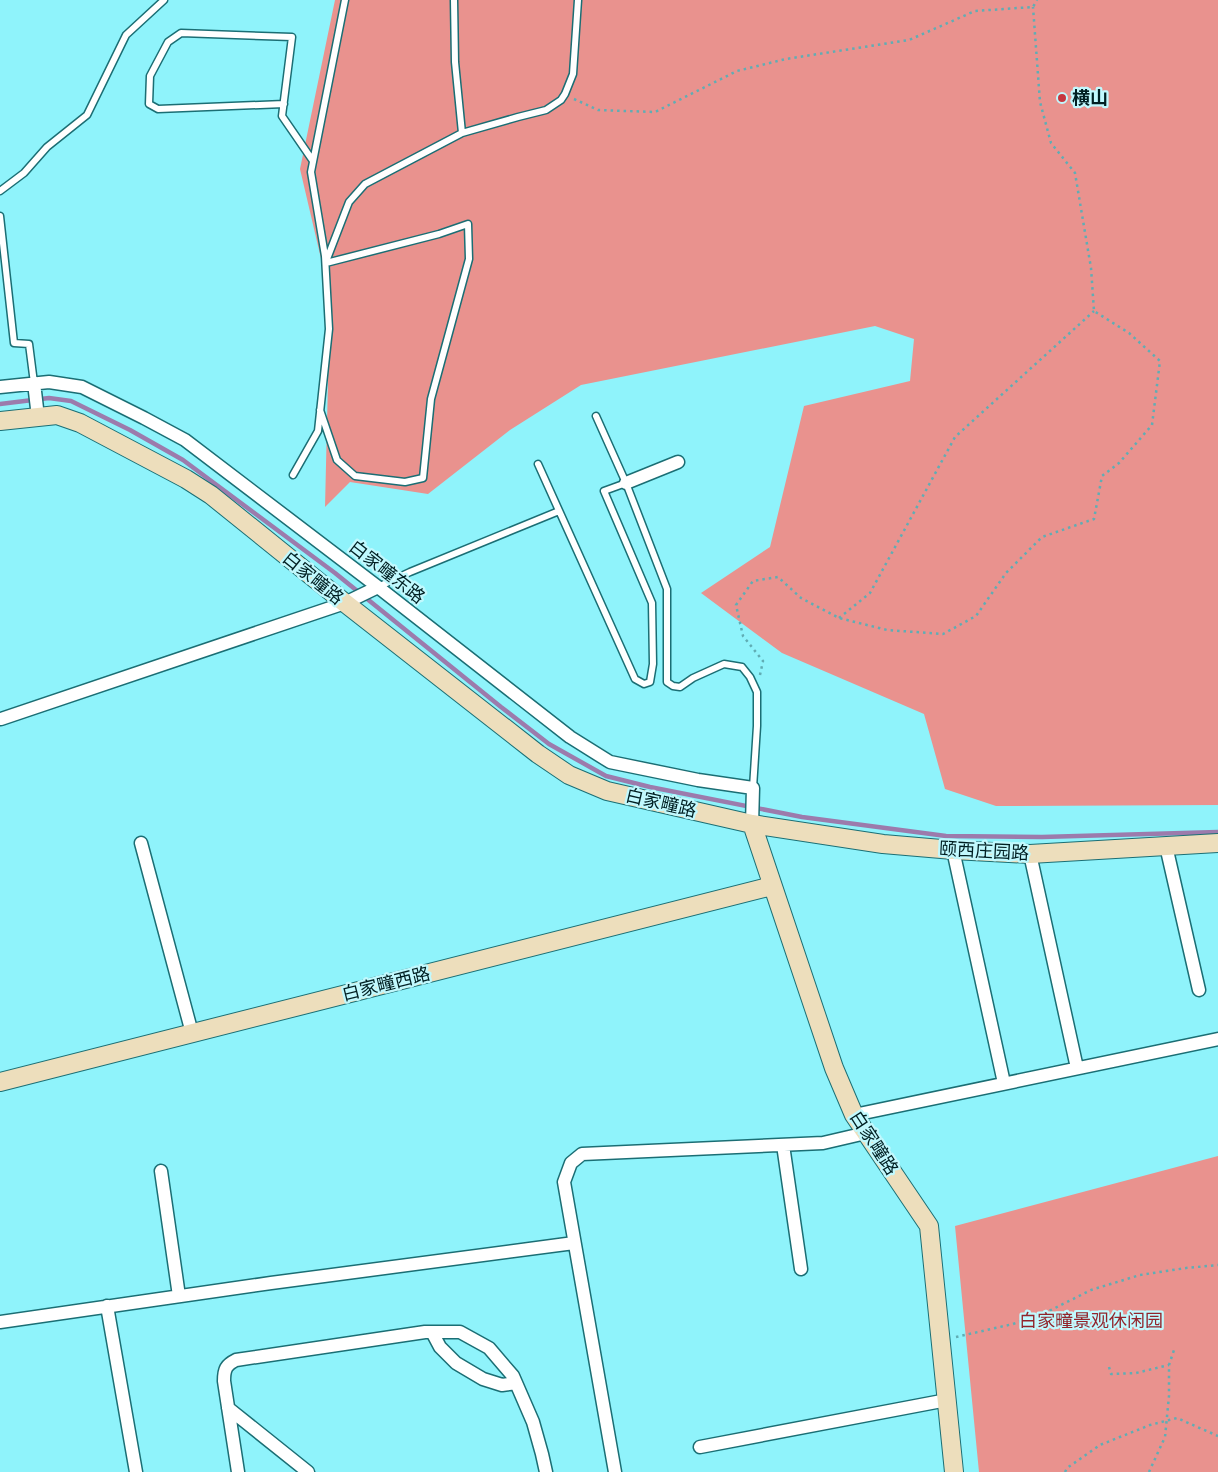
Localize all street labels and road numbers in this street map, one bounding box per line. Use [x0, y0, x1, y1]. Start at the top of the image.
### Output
street label: 白家疃东路 [345, 536, 429, 608]
street label: 白家疃路 [279, 548, 347, 608]
street label: 白家疃路 [624, 785, 698, 821]
street label: 颐西庄园路 [939, 839, 1029, 863]
street label: 白家疃西路 [340, 963, 432, 1005]
street label: 白家疃路 [846, 1107, 902, 1179]

